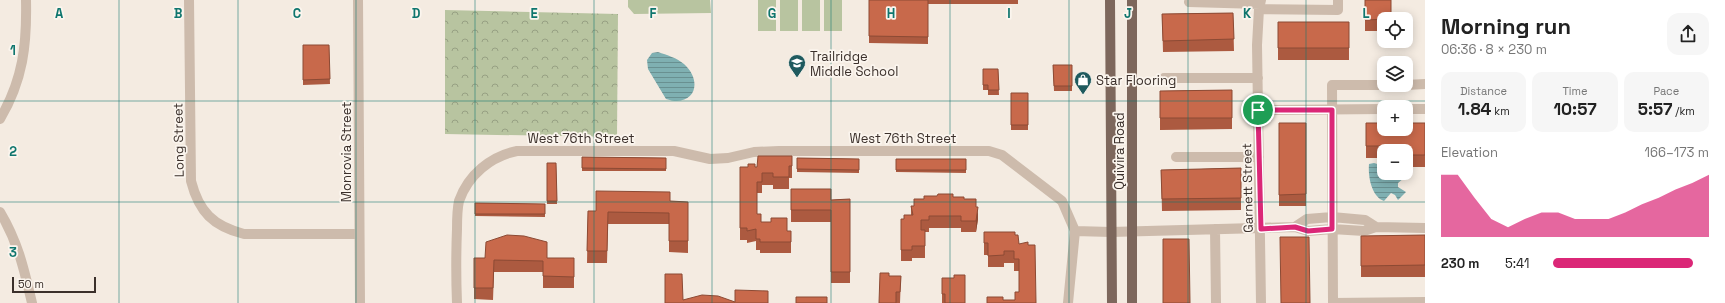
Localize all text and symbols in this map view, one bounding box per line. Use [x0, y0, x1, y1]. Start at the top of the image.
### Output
text: A [55, 5, 64, 22]
text: B [174, 5, 183, 22]
text: C [293, 5, 301, 22]
text: D [412, 5, 421, 22]
text: E [530, 5, 538, 22]
text: F [650, 5, 657, 22]
text: G [768, 5, 776, 22]
text: H [887, 5, 895, 22]
text: I [1007, 5, 1011, 22]
text: J [1124, 5, 1132, 22]
text: K [1243, 5, 1252, 22]
text: L [1362, 5, 1370, 22]
map controls [1377, 12, 1413, 180]
button: locate [1377, 12, 1413, 48]
text: Morning run [1441, 12, 1571, 40]
button: share [1667, 13, 1709, 55]
text: 06:36 · 8 × 230 m [1441, 41, 1547, 58]
text: 1 [10, 42, 16, 59]
place label: Trailridge Middle School [810, 48, 898, 80]
school or university icon: Trailridge Middle School [787, 53, 807, 78]
button: layers [1377, 56, 1413, 92]
shop icon: Star Flooring [1073, 70, 1093, 95]
place label: Star Flooring [1096, 72, 1176, 89]
text: Distance [1460, 84, 1507, 98]
text: Time [1562, 84, 1588, 98]
text: Pace [1653, 84, 1679, 98]
pin [1241, 93, 1275, 127]
text: 1.84 [1458, 98, 1491, 120]
text: 10:57 [1553, 98, 1597, 120]
text: 5:57 [1638, 98, 1673, 120]
icon: arrive [1247, 99, 1269, 121]
button: + [1377, 100, 1413, 136]
street label: Monrovia Street [338, 102, 355, 202]
street label: Long Street [169, 103, 188, 177]
text: km [1491, 104, 1510, 118]
text: /km [1673, 104, 1695, 118]
street label: Quivira Road [1111, 112, 1128, 190]
street label: West 76th Street [527, 130, 635, 147]
street label: West 76th Street [849, 130, 957, 147]
text: 2 [9, 143, 17, 160]
street label: Garnett Street [1238, 143, 1257, 233]
button: − [1377, 144, 1413, 180]
text: Elevation [1441, 144, 1498, 161]
text: 166–173 m [1645, 144, 1709, 161]
text: 3 [9, 244, 17, 261]
text: 230 m [1441, 255, 1479, 272]
text: 5:41 [1505, 255, 1529, 272]
scale bar [12, 275, 96, 294]
text: 50 m [18, 277, 44, 291]

